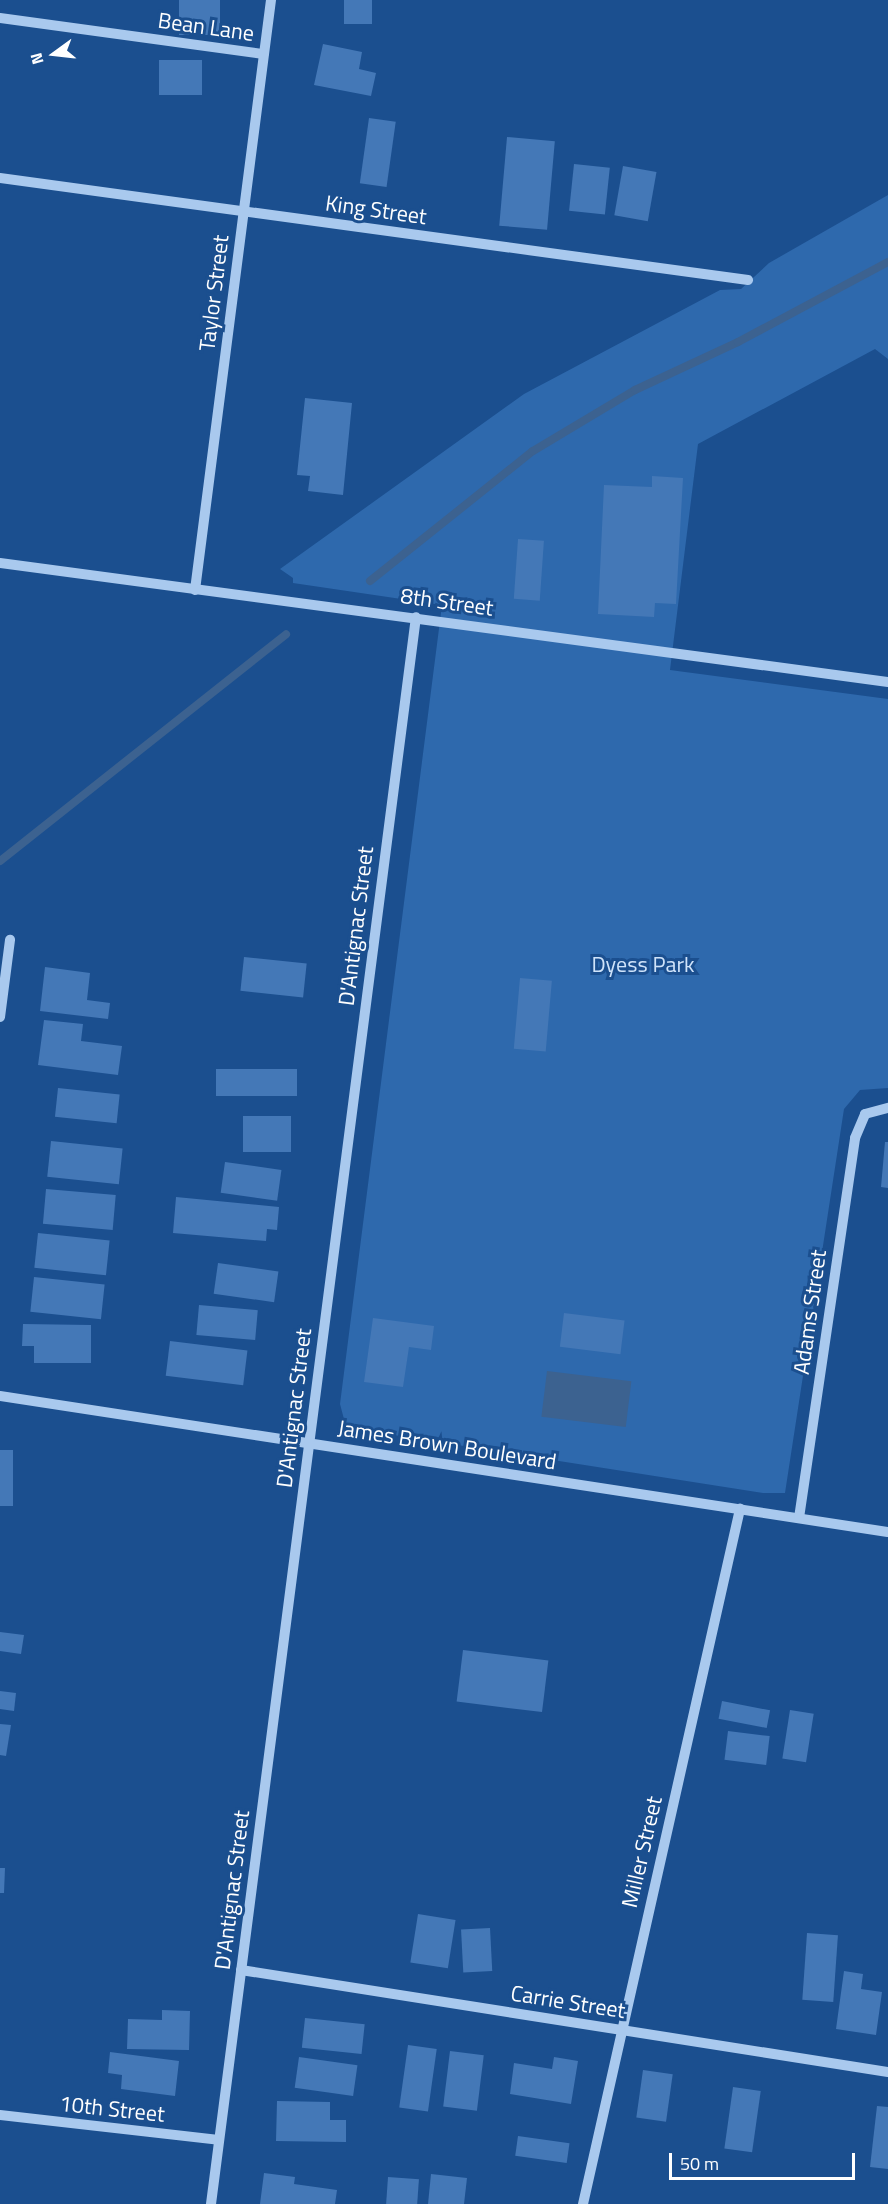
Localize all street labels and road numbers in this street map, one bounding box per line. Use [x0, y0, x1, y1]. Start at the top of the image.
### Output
street label: Bean Lane [156, 7, 256, 47]
street label: King Street [324, 190, 428, 230]
street label: Taylor Street [194, 233, 234, 353]
street label: 8th Street [399, 582, 495, 622]
street label: D'Antignac Street [333, 845, 379, 1007]
street label: Adams Street [788, 1248, 832, 1376]
street label: D'Antignac Street [271, 1327, 317, 1489]
street label: James Brown Boulevard [336, 1415, 558, 1475]
street label: Miller Street [616, 1794, 668, 1910]
street label: D'Antignac Street [209, 1809, 255, 1971]
street label: Carrie Street [509, 1980, 627, 2024]
street label: 10th Street [58, 2090, 166, 2128]

